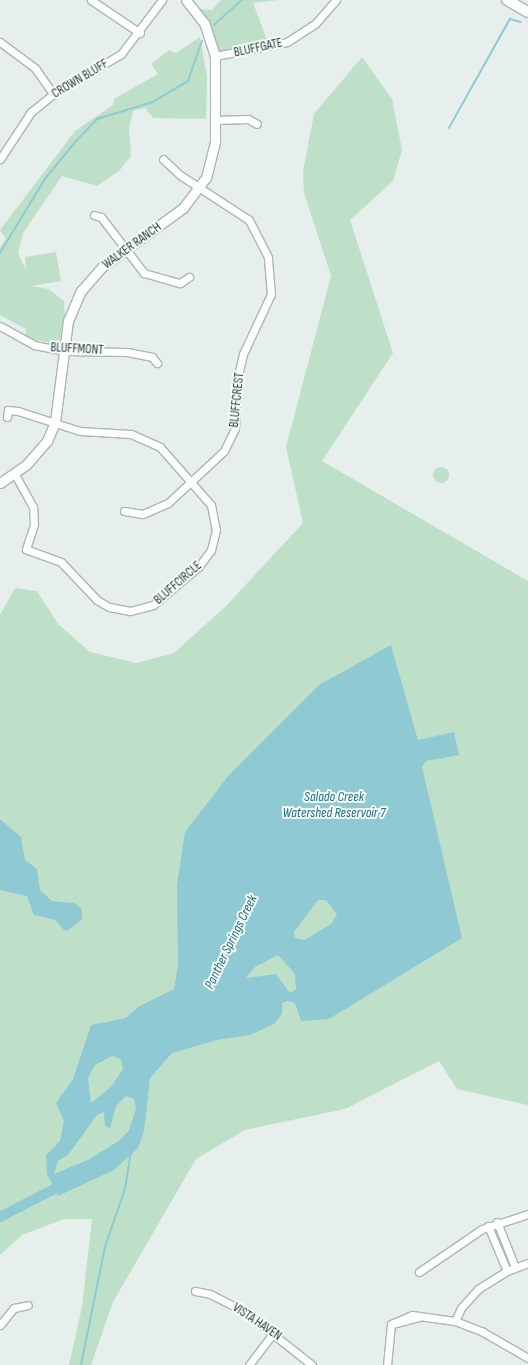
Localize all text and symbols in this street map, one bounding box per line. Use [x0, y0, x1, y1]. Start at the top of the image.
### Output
street label: BLUFFGATE [232, 35, 284, 61]
street label: CROWN BLUFF [49, 56, 111, 102]
street label: WALKER RANCH [100, 219, 164, 273]
street label: BLUFFMONT [50, 340, 104, 358]
street label: BLUFFCREST [226, 372, 248, 428]
street label: BLUFFCIRCLE [151, 558, 205, 608]
water label: Salado Creek Watershed Reservoir 7 [283, 789, 385, 822]
water label: Panther Springs Creek [201, 892, 261, 992]
street label: VISTA HAVEN [229, 1300, 285, 1344]

